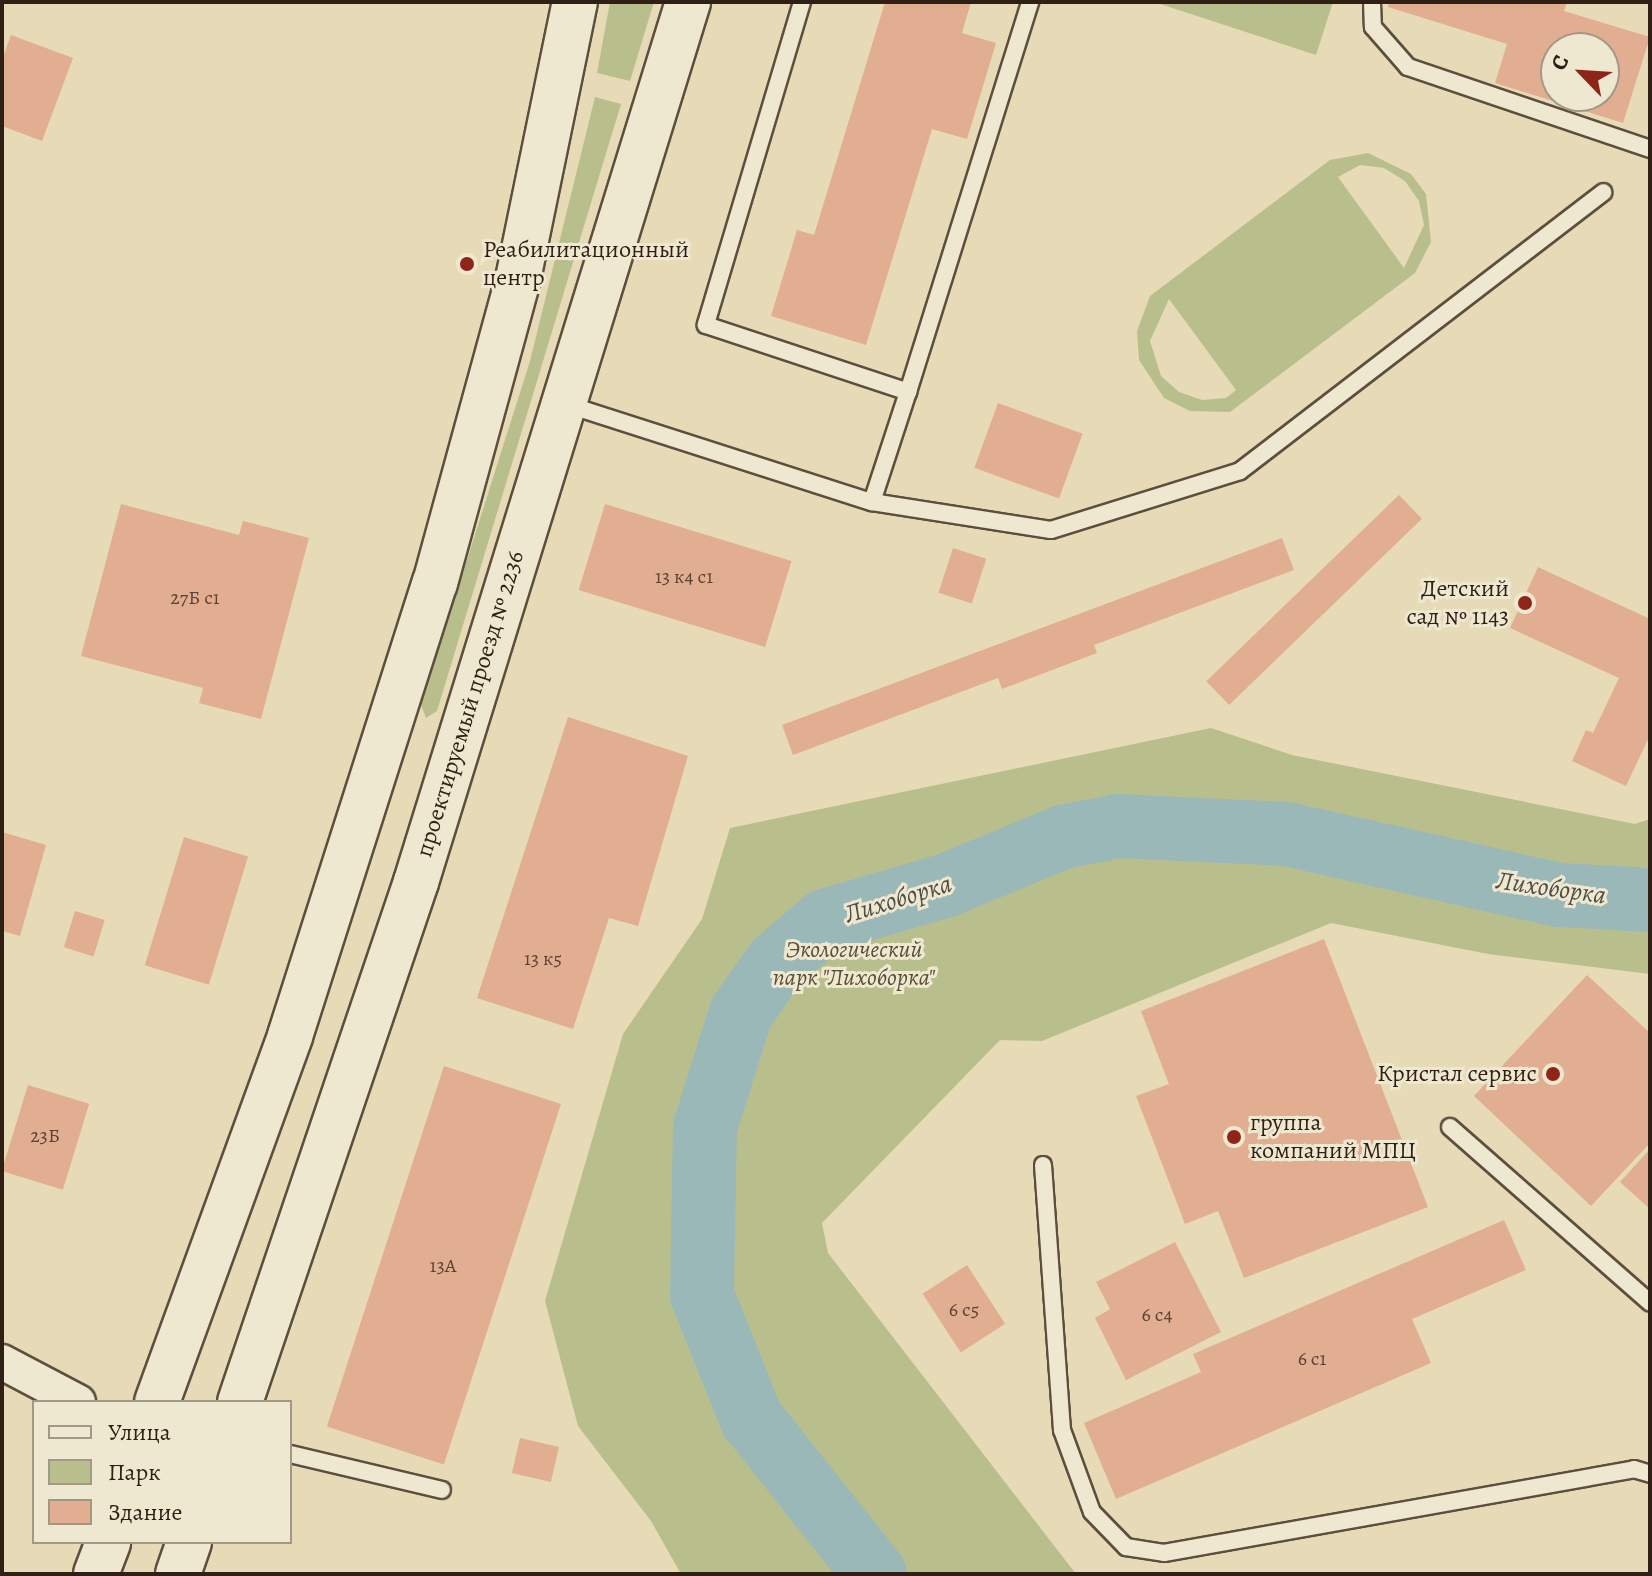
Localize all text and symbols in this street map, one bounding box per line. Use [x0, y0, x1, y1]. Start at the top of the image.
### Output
north arrow [1540, 32, 1620, 112]
text: С [1544, 50, 1577, 75]
place label: Реабилитационный центр [483, 236, 689, 292]
marker: Реабилитационный центр [458, 255, 476, 273]
street label: проектируемый проезд № 2236 [410, 547, 530, 861]
house number: 13 к4 с1 [655, 564, 713, 588]
place label: Детский сад № 1143 [1406, 575, 1509, 631]
house number: 27Б с1 [170, 585, 220, 609]
marker: Детский сад № 1143 [1516, 594, 1534, 612]
water label: Лихоборка [1494, 865, 1608, 911]
water label: Лихоборка [841, 868, 955, 930]
park label: Экологический парк "Лихоборка" [773, 936, 935, 992]
house number: 13 к5 [524, 946, 562, 970]
place label: Кристал сервис [1377, 1060, 1537, 1088]
marker: Кристал сервис [1544, 1065, 1562, 1083]
place label: группа компаний МПЦ [1250, 1109, 1416, 1165]
house number: 23Б [30, 1123, 60, 1147]
marker: группа компаний МПЦ [1225, 1128, 1243, 1146]
house number: 13А [430, 1253, 456, 1277]
house number: 6 с5 [949, 1297, 979, 1321]
house number: 6 с4 [1142, 1302, 1172, 1326]
house number: 6 с1 [1298, 1346, 1326, 1370]
legend [32, 1400, 292, 1544]
text: Улица [108, 1416, 171, 1448]
text: Парк [108, 1456, 161, 1488]
text: Здание [108, 1496, 183, 1528]

